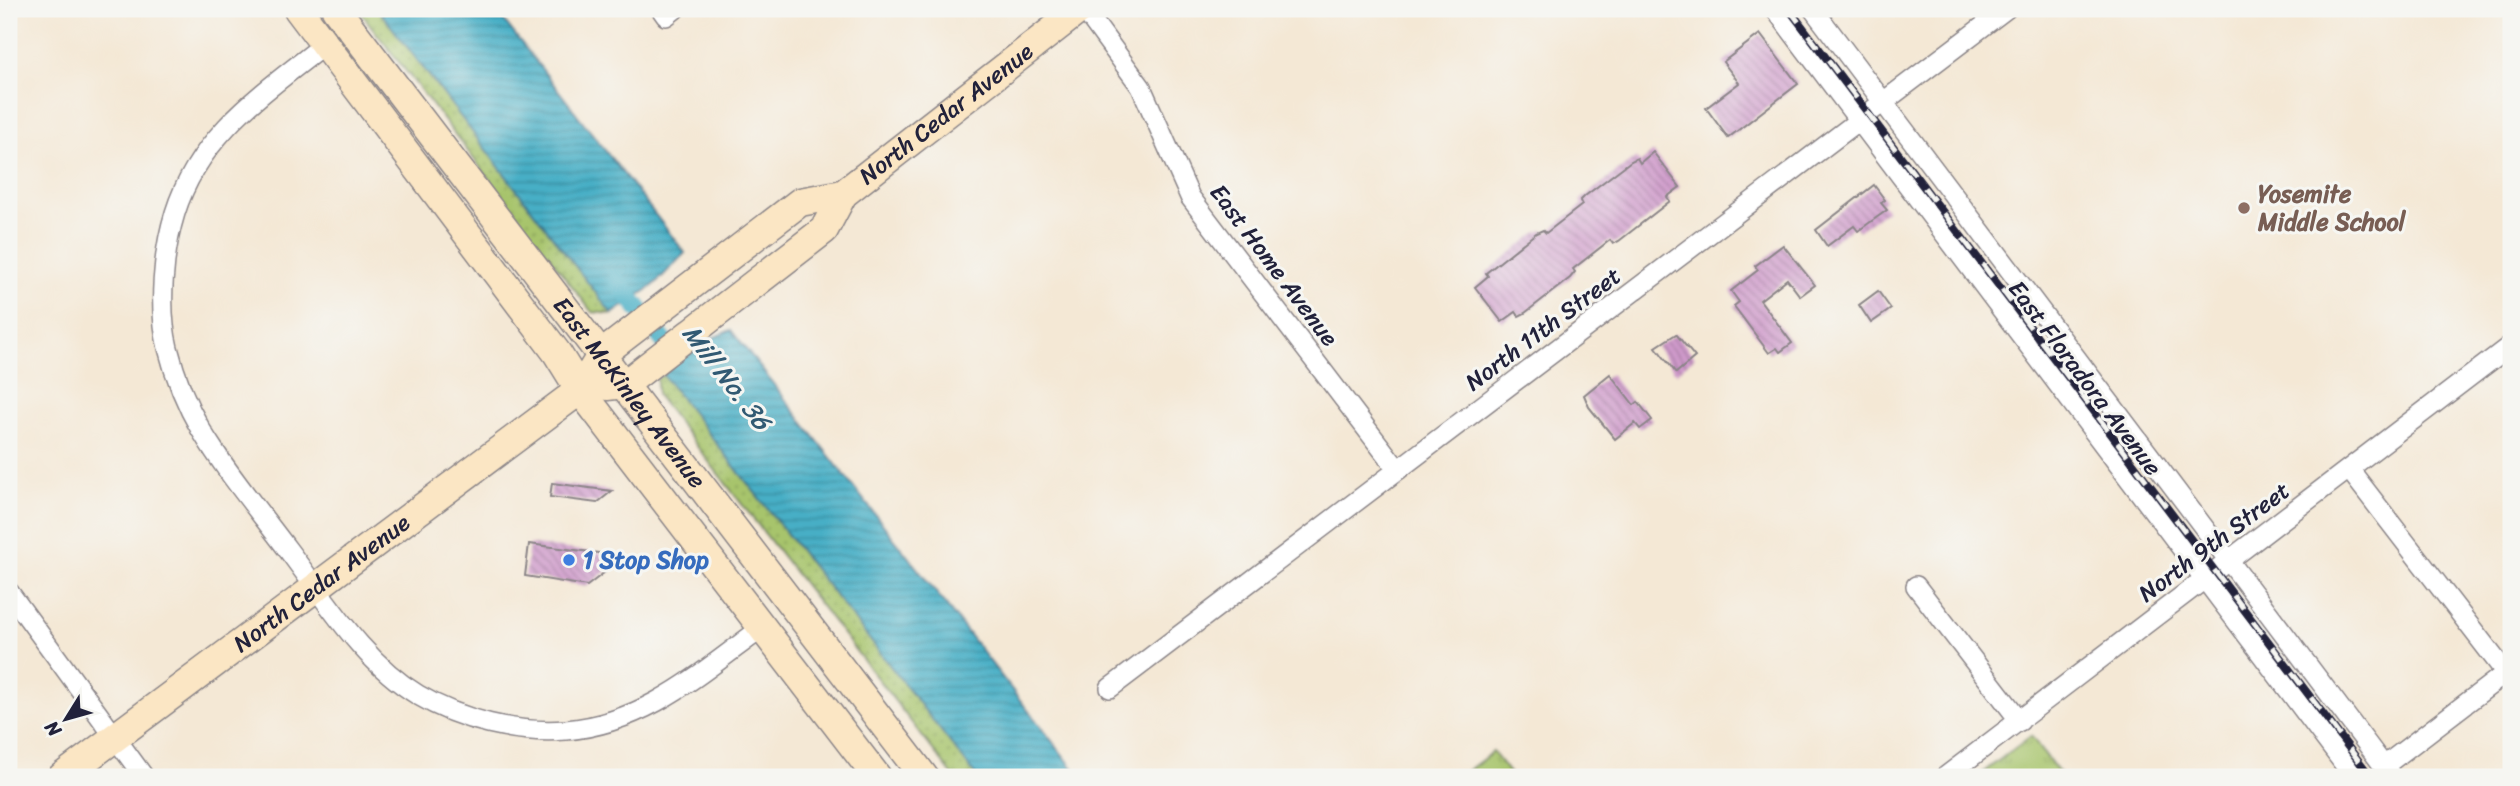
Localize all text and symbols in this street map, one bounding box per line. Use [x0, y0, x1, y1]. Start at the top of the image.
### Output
street label: North Cedar Avenue [849, 31, 1043, 196]
place label: Yosemite Middle School [2257, 173, 2407, 243]
street label: East Home Avenue [1198, 174, 1350, 356]
marker: Yosemite Middle School [2236, 200, 2252, 216]
street label: North 11th Street [1455, 256, 1631, 402]
street label: East Floradora Avenue [1997, 271, 2173, 485]
street label: East McKinley Avenue [542, 287, 717, 498]
water label: Mill No. 36 [670, 314, 785, 442]
street label: North 9th Street [2129, 471, 2299, 613]
street label: North Cedar Avenue [224, 502, 420, 664]
place label: 1 Stop Shop [583, 539, 709, 581]
marker: 1 Stop Shop [561, 552, 577, 568]
north arrow [32, 684, 102, 754]
text: N [35, 713, 71, 745]

